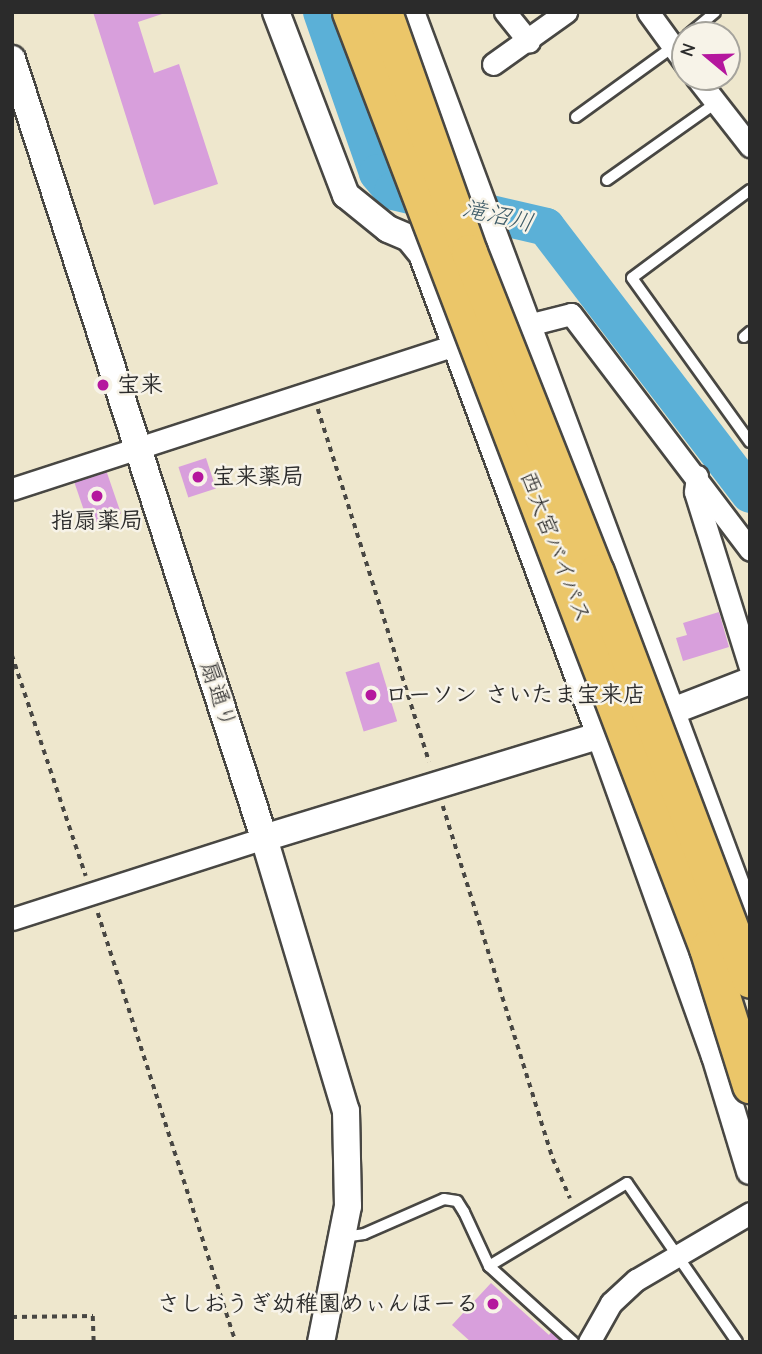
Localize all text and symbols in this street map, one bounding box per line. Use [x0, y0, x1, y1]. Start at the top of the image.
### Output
north arrow [671, 21, 741, 91]
text: N [676, 40, 700, 59]
water label: 滝沼川 [460, 194, 536, 238]
place label: 宝来 [117, 371, 163, 399]
marker: 宝来 [95, 377, 111, 393]
place label: 宝来薬局 [212, 463, 304, 491]
street label: 西大宮バイパス [513, 467, 597, 627]
marker: 宝来薬局 [190, 469, 206, 485]
marker: 指扇薬局 [89, 488, 105, 504]
place label: 指扇薬局 [51, 507, 143, 535]
street label: 扇通り [194, 658, 242, 732]
place label: ローソン さいたま宝来店 [385, 681, 646, 709]
marker: ローソン さいたま宝来店 [363, 687, 379, 703]
place label: さしおうぎ幼稚園めぃんほーる [157, 1290, 479, 1318]
marker: さしおうぎ幼稚園めぃんほーる [485, 1296, 501, 1312]

